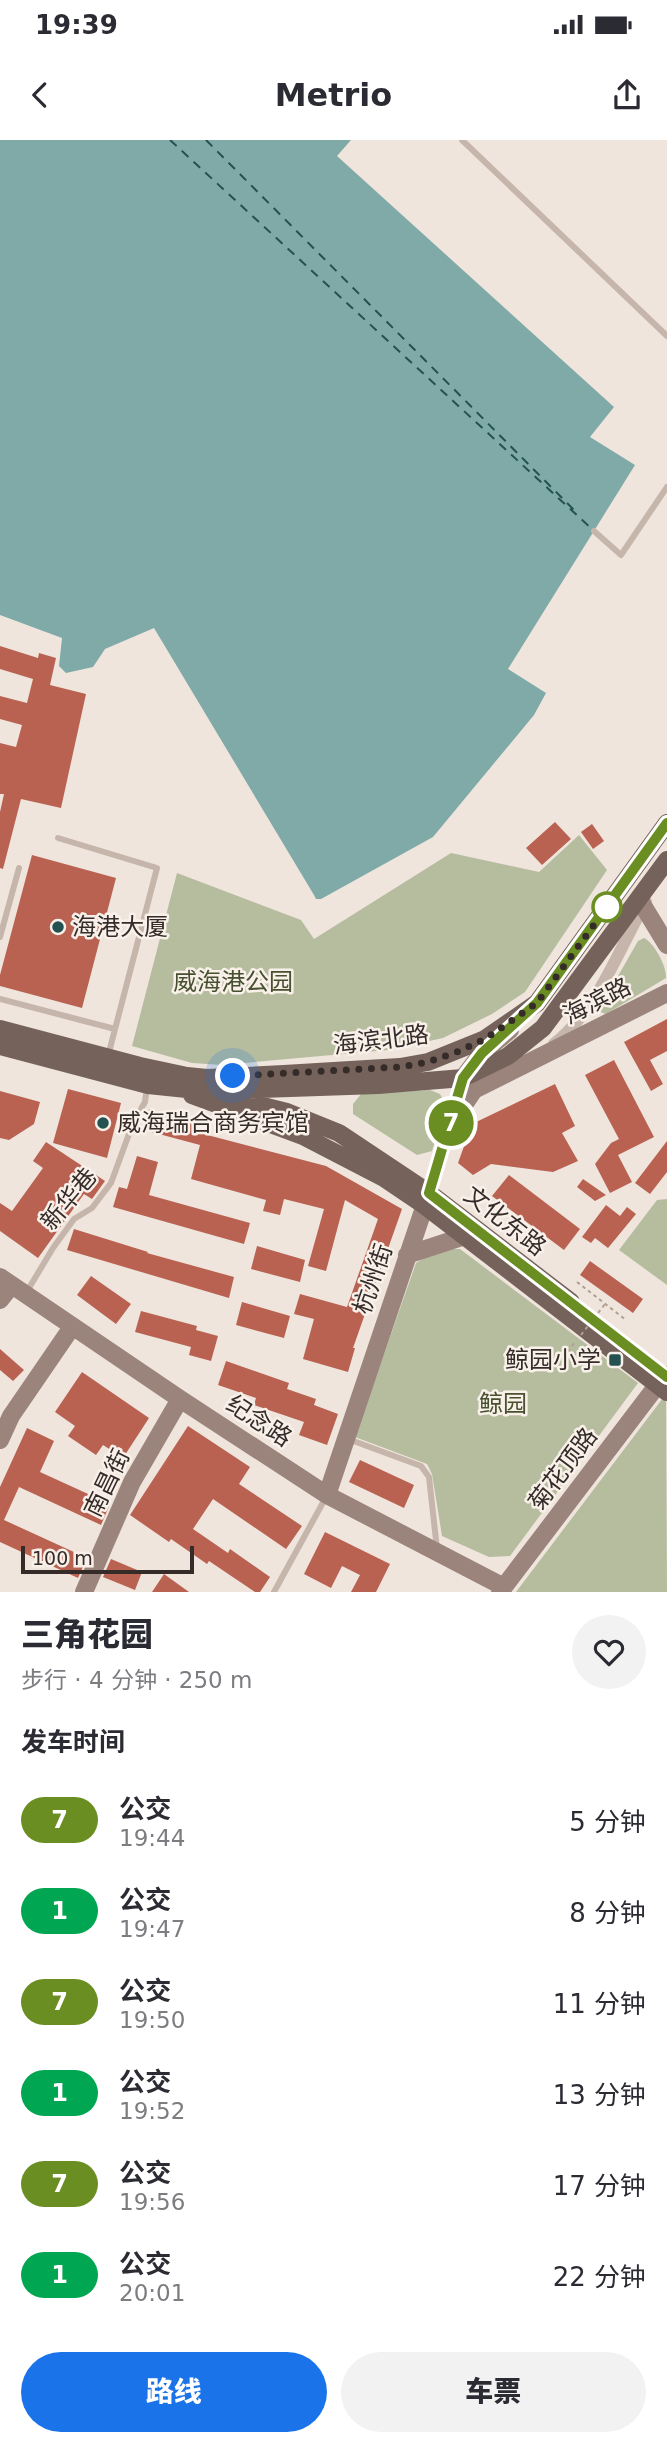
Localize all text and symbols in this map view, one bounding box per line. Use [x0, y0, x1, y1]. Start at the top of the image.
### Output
text: 19:39 [35, 10, 118, 40]
icon: back [21, 76, 59, 114]
text: Metrio [275, 76, 392, 114]
icon: share [608, 76, 646, 114]
unlabelled marker [592, 892, 622, 922]
place label: 海港大厦 [72, 913, 168, 941]
marker: 海港大厦 [50, 919, 66, 935]
park label: 威海港公园 [173, 968, 293, 996]
street label: 海滨路 [559, 972, 635, 1030]
street label: 海滨北路 [332, 1020, 430, 1060]
your location [215, 1058, 250, 1093]
line badge: 7 [428, 1100, 474, 1146]
place label: 威海瑞合商务宾馆 [117, 1109, 309, 1137]
text: 7 [443, 1109, 459, 1137]
marker: 威海瑞合商务宾馆 [95, 1115, 111, 1131]
street label: 新华巷 [35, 1162, 103, 1236]
street label: 文化东路 [459, 1180, 551, 1262]
street label: 杭州街 [348, 1240, 398, 1318]
place label: 鲸园小学 [505, 1346, 601, 1374]
marker: 鲸园小学 [607, 1352, 623, 1368]
street label: 纪念路 [221, 1390, 297, 1452]
park label: 鲸园 [479, 1390, 527, 1418]
street label: 菊花顶路 [523, 1422, 603, 1516]
street label: 南昌街 [79, 1445, 135, 1521]
scale bar [21, 1543, 194, 1575]
text: 100 m [32, 1547, 93, 1569]
text: 三角花园 [21, 1615, 153, 1654]
button: heart [572, 1615, 646, 1689]
text: 步行 · 4 分钟 · 250 m [21, 1667, 252, 1693]
text: 发车时间 [21, 1727, 125, 1757]
text: 公交 [119, 1794, 171, 1824]
text: 7 [51, 1806, 68, 1834]
text: 5 分钟 [569, 1807, 646, 1837]
text: 19:44 [119, 1825, 185, 1851]
text: 公交 [119, 1885, 171, 1915]
text: 1 [51, 1897, 68, 1925]
text: 8 分钟 [569, 1898, 646, 1928]
text: 19:47 [119, 1916, 185, 1942]
text: 公交 [119, 1976, 171, 2006]
text: 7 [51, 1988, 68, 2016]
text: 11 分钟 [553, 1989, 646, 2019]
text: 19:50 [119, 2007, 185, 2033]
text: 公交 [119, 2067, 171, 2097]
text: 1 [51, 2079, 68, 2107]
text: 13 分钟 [553, 2080, 646, 2110]
text: 19:52 [119, 2098, 185, 2124]
text: 公交 [119, 2158, 171, 2188]
text: 7 [51, 2170, 68, 2198]
text: 17 分钟 [553, 2171, 646, 2201]
text: 19:56 [119, 2189, 185, 2215]
text: 公交 [119, 2249, 171, 2279]
text: 1 [51, 2261, 68, 2289]
text: 22 分钟 [553, 2262, 646, 2292]
text: 20:01 [119, 2280, 185, 2306]
button: 路线 [21, 2352, 327, 2432]
button: 车票 [341, 2352, 646, 2432]

